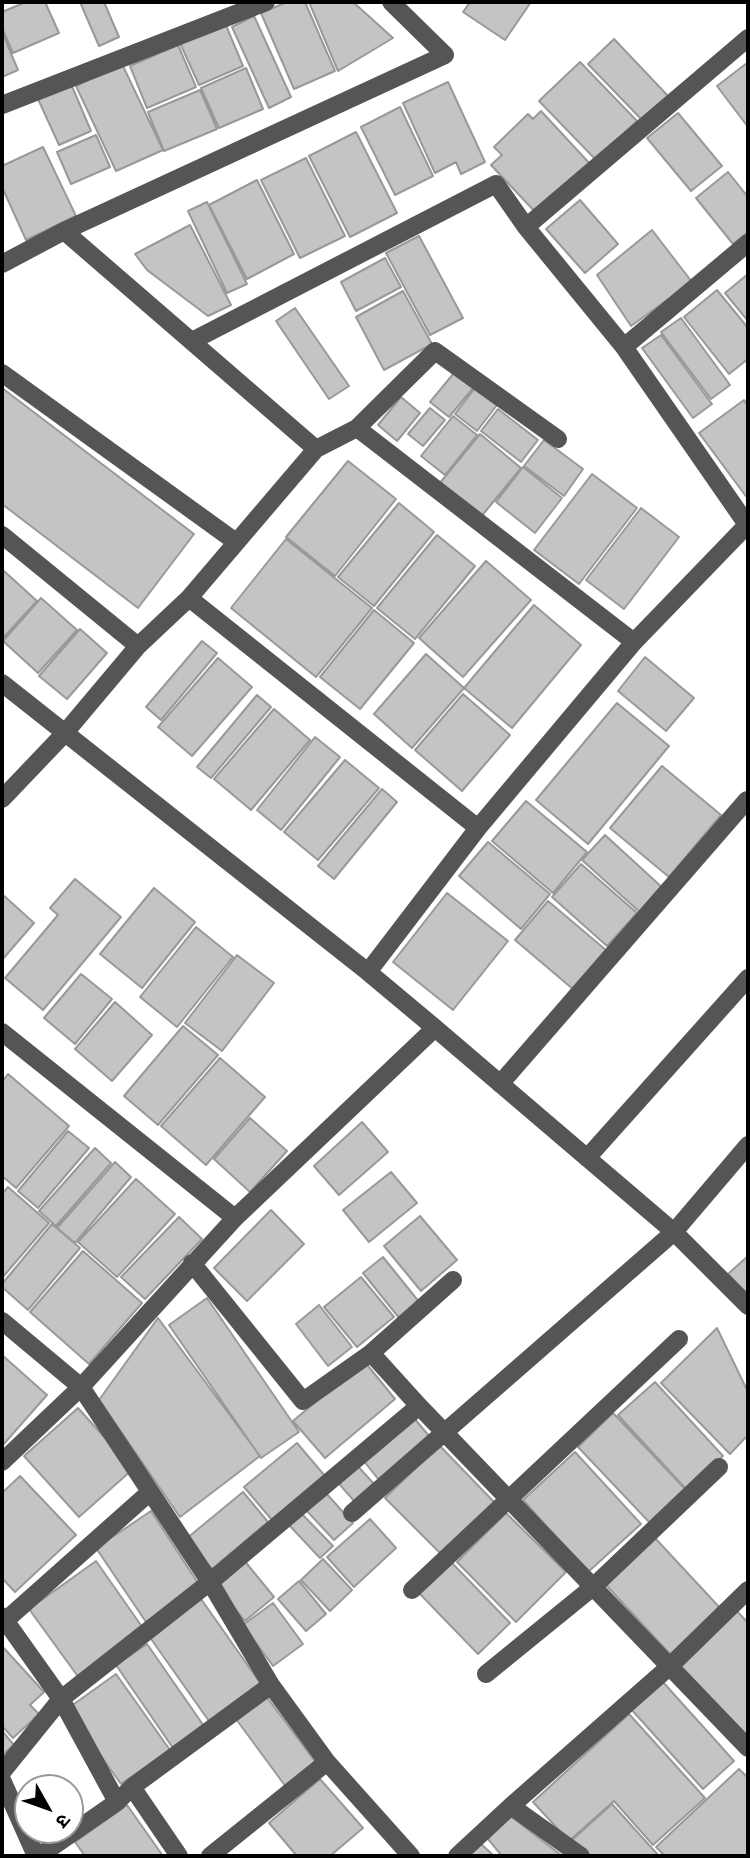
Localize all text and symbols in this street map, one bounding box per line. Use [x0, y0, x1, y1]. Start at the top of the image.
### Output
north arrow [14, 1774, 84, 1844]
text: उ [52, 1810, 76, 1833]

